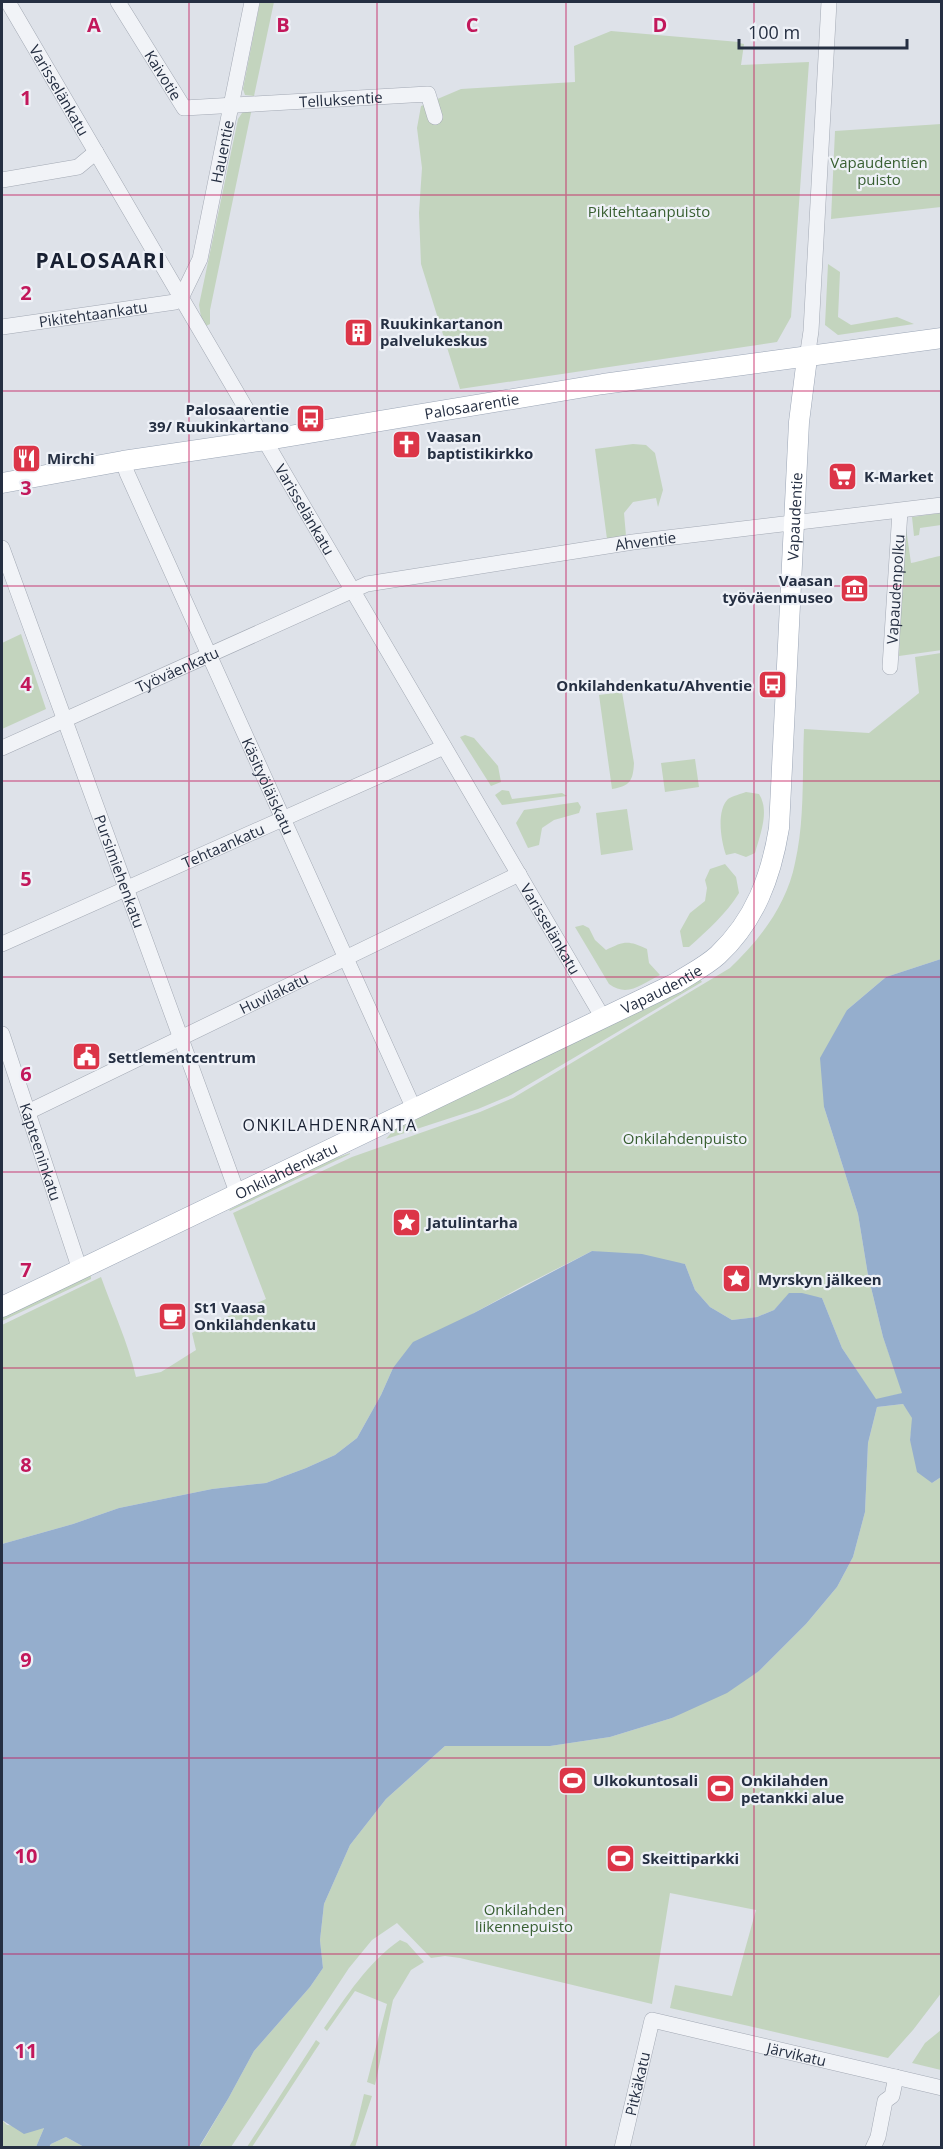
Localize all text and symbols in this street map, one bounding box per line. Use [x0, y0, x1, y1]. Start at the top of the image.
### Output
text: A [87, 11, 101, 38]
text: B [276, 11, 290, 38]
text: C [466, 11, 479, 38]
text: D [653, 11, 667, 38]
scale bar [739, 12, 907, 50]
text: 100 m [748, 20, 800, 44]
street label: Varisselänkatu [25, 41, 94, 139]
street label: Kaivotie [140, 46, 187, 104]
text: 1 [20, 84, 32, 111]
street label: Telluksentie [298, 87, 383, 111]
street label: Hauentie [206, 118, 238, 185]
park label: Vapaudentien puisto [830, 152, 928, 189]
park label: Pikitehtaanpuisto [588, 201, 710, 221]
district label: PALOSAARI [35, 246, 167, 274]
text: 2 [20, 279, 32, 306]
street label: Pikitehtaankatu [37, 296, 149, 332]
place label: Ruukinkartanon palvelukeskus [380, 313, 503, 350]
building icon: Ruukinkartanon palvelukeskus [343, 316, 375, 348]
street label: Palosaarentie [423, 388, 520, 424]
place label: Palosaarentie 39/ Ruukinkartano [149, 399, 289, 436]
bus stop icon: Palosaarentie 39/ Ruukinkartano [294, 402, 326, 434]
place label: Vaasan baptistikirkko [427, 426, 533, 463]
church icon: Vaasan baptistikirkko [390, 429, 422, 461]
restaurant icon: Mirchi [10, 442, 42, 474]
place label: Mirchi [47, 448, 95, 468]
street label: Varisselänkatu [271, 460, 340, 559]
supermarket icon: K-Market [827, 460, 859, 492]
place label: K-Market [864, 466, 934, 486]
street label: Vapaudentie [782, 472, 807, 561]
text: 3 [20, 474, 32, 501]
street label: Ahventie [613, 527, 677, 555]
street label: Vapaudenpolku [881, 534, 908, 645]
place label: Vaasan työväenmuseo [722, 570, 833, 607]
museum icon: Vaasan työväenmuseo [838, 573, 870, 605]
street label: Työväenkatu [132, 642, 222, 697]
bus stop icon: Onkilahdenkatu/Ahventie [757, 669, 789, 701]
text: 4 [20, 670, 32, 697]
place label: Onkilahdenkatu/Ahventie [556, 675, 752, 695]
street label: Käsityöläiskatu [238, 734, 299, 838]
street label: Pursimiehenkatu [90, 812, 150, 931]
street label: Tehtaankatu [179, 818, 267, 873]
text: 5 [20, 865, 32, 892]
street label: Varisselänkatu [516, 880, 585, 978]
street label: Vapaudentie [618, 960, 705, 1018]
street label: Huvilakatu [236, 968, 312, 1018]
public building icon: Settlementcentrum [71, 1041, 103, 1073]
place label: Settlementcentrum [108, 1047, 256, 1067]
text: 6 [20, 1060, 32, 1087]
street label: Kapteeninkatu [15, 1100, 66, 1203]
district label: ONKILAHDENRANTA [242, 1114, 418, 1136]
park label: Onkilahdenpuisto [623, 1128, 747, 1148]
street label: Onkilahdenkatu [231, 1137, 340, 1204]
place icon: Jatulintarha [390, 1206, 422, 1238]
place label: Jatulintarha [425, 1212, 518, 1232]
text: 7 [20, 1256, 32, 1283]
place icon: Myrskyn jälkeen [721, 1263, 753, 1295]
place label: Myrskyn jälkeen [758, 1269, 882, 1289]
place label: St1 Vaasa Onkilahdenkatu [194, 1297, 316, 1334]
cafe icon: St1 Vaasa Onkilahdenkatu [157, 1300, 189, 1332]
text: 8 [20, 1451, 32, 1478]
text: 9 [20, 1646, 32, 1673]
sports icon: Ulkokuntosali [556, 1764, 588, 1796]
place label: Ulkokuntosali [593, 1770, 698, 1790]
place label: Onkilahden petankki alue [741, 1770, 844, 1807]
sports icon: Onkilahden petankki alue [704, 1773, 736, 1805]
text: 10 [15, 1842, 37, 1869]
sports icon: Skeittiparkki [605, 1842, 637, 1874]
place label: Skeittiparkki [642, 1848, 739, 1868]
park label: Onkilahden liikennepuisto [475, 1899, 573, 1936]
text: 11 [15, 2037, 37, 2064]
street label: Järvikatu [763, 2037, 828, 2071]
street label: Pitkäkatu [620, 2050, 654, 2118]

